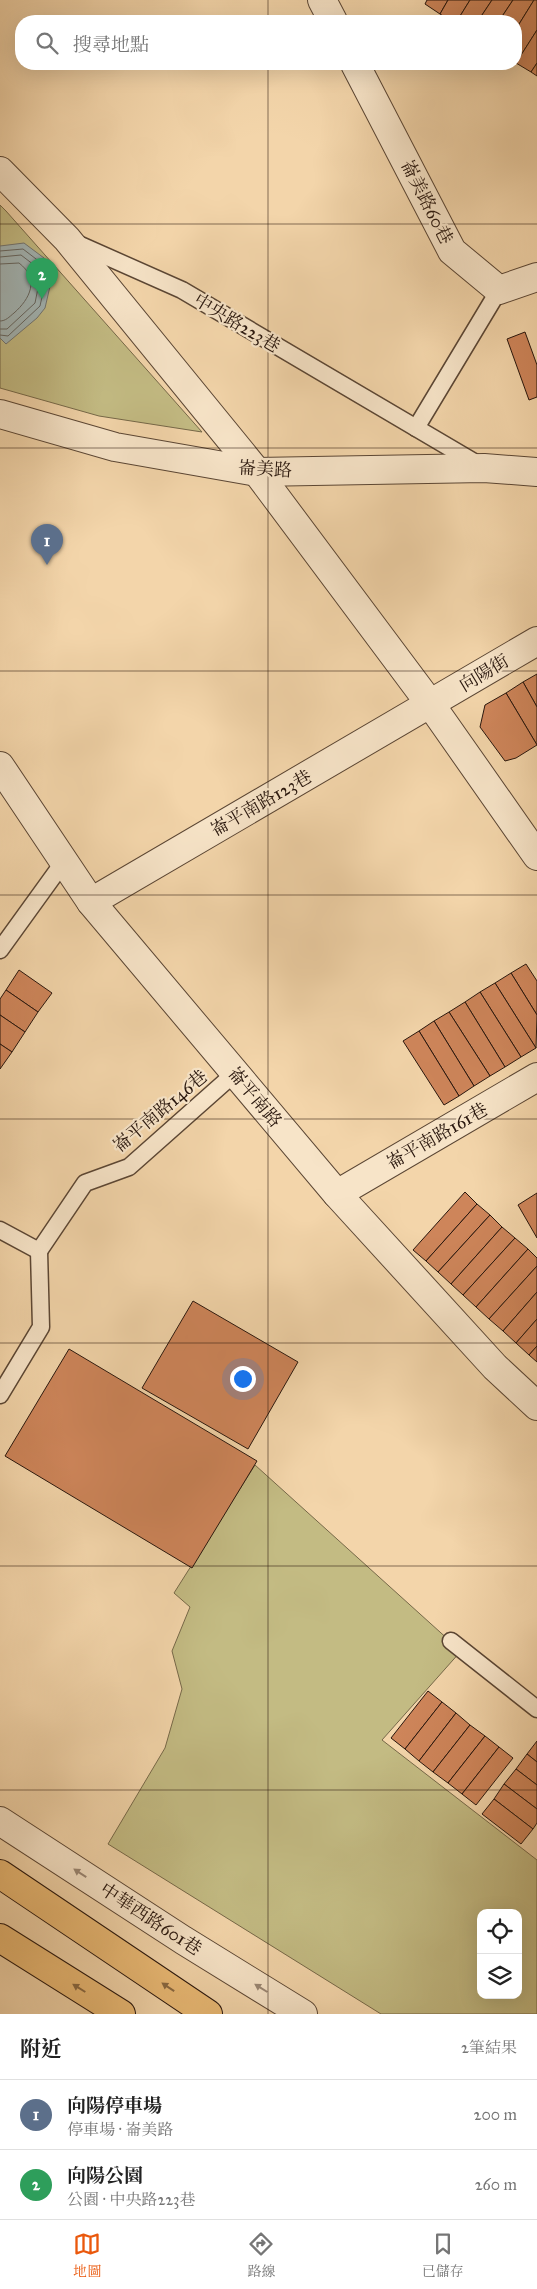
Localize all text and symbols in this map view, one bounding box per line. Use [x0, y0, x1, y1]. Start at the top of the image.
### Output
search box [15, 15, 522, 70]
icon: search [33, 29, 61, 57]
text: 搜尋地點 [73, 33, 149, 56]
street label: 崙美路60巷 [396, 156, 458, 248]
pin: 2 [26, 258, 58, 299]
street label: 中央路223巷 [190, 289, 284, 357]
street label: 崙美路 [237, 457, 293, 481]
pin: 1 [31, 524, 63, 565]
street label: 向陽街 [455, 650, 513, 696]
street label: 崙平南路123巷 [206, 765, 316, 841]
street label: 崙平南路 [223, 1062, 287, 1132]
street label: 崙平南路146巷 [108, 1065, 212, 1157]
street label: 崙平南路161巷 [382, 1098, 492, 1174]
your location [230, 1366, 256, 1392]
one-way arrow [73, 1868, 86, 1878]
street label: 中華西路601巷 [96, 1878, 206, 1960]
map controls [477, 1909, 522, 1999]
button: locate [477, 1909, 522, 1954]
button: layers [477, 1954, 522, 1999]
one-way arrow [161, 1982, 175, 1992]
one-way arrow [73, 1983, 86, 1993]
one-way arrow [255, 1984, 268, 1993]
text: 附近 [20, 2036, 62, 2062]
text: 2筆結果 [461, 2038, 517, 2057]
text: 向陽停車場 [67, 2094, 162, 2117]
text: 1 [33, 2105, 39, 2124]
text: 200 m [474, 2105, 517, 2124]
text: 停車場 · 崙美路 [67, 2120, 173, 2139]
text: 向陽公園 [67, 2164, 143, 2187]
text: 2 [32, 2175, 40, 2194]
text: 260 m [475, 2175, 517, 2194]
text: 公園 · 中央路223巷 [67, 2190, 196, 2209]
tab: 地圖 [73, 2230, 101, 2280]
tab: 路線 [247, 2230, 275, 2280]
tab: 已儲存 [422, 2230, 464, 2280]

